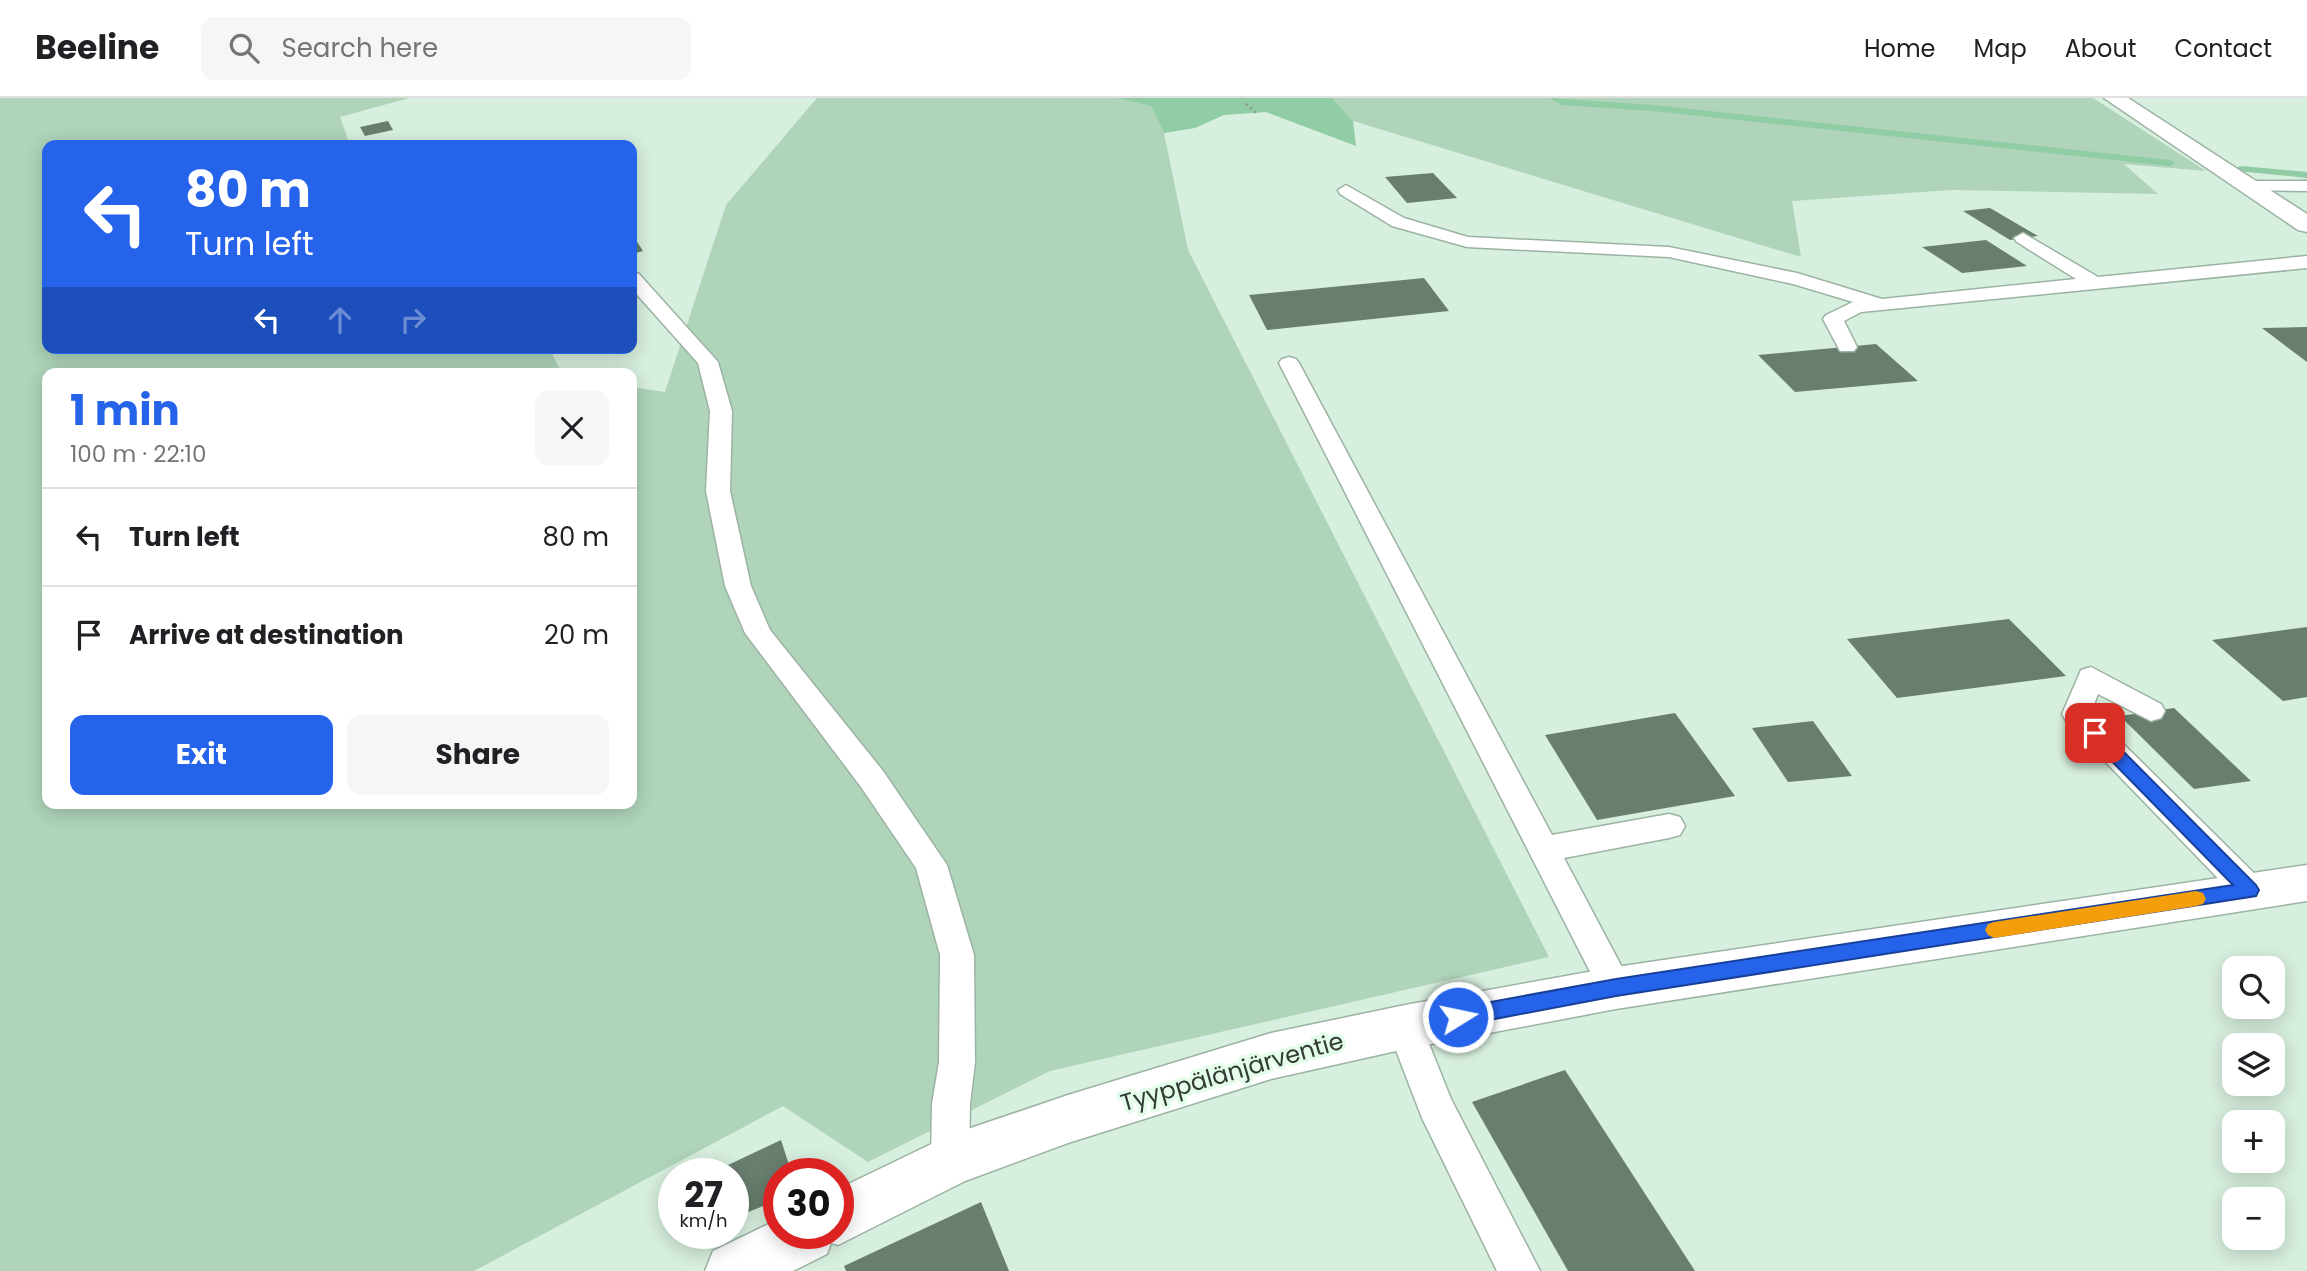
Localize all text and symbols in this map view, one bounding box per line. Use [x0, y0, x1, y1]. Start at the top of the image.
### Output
search box [201, 17, 691, 80]
text: Beeline [35, 24, 159, 71]
icon: search [225, 29, 263, 67]
text: Search here [281, 30, 438, 66]
text: Home [1864, 32, 1936, 65]
text: Map [1974, 32, 2027, 65]
text: About [2065, 32, 2136, 65]
text: Contact [2174, 32, 2272, 65]
text: 80 m [185, 156, 311, 224]
icon: left [70, 168, 161, 259]
text: Turn left [185, 221, 314, 266]
icon: left [248, 301, 286, 339]
icon: ahead [321, 301, 359, 339]
icon: right [394, 301, 432, 339]
text: 1 min [70, 381, 180, 440]
button: close [535, 391, 609, 465]
text: 100 m · 22:10 [70, 438, 206, 470]
icon: left [70, 518, 108, 556]
text: Turn left [129, 519, 240, 555]
text: 80 m [543, 519, 609, 555]
icon: arrive [70, 616, 108, 654]
text: Arrive at destination [129, 617, 404, 653]
text: 20 m [544, 617, 609, 653]
pin [2065, 703, 2125, 763]
icon: arrive [2076, 714, 2114, 752]
button: Exit [70, 715, 333, 795]
button: Share [347, 715, 609, 795]
map controls [2222, 956, 2285, 1250]
button: search [2222, 956, 2285, 1019]
position arrow [1421, 980, 1495, 1054]
street label: Tyyppälänjärventie [1117, 1024, 1347, 1119]
button: layers [2222, 1033, 2285, 1096]
button: + [2222, 1110, 2285, 1173]
speed limit sign: 30 [763, 1158, 854, 1249]
text: 27 [684, 1170, 723, 1219]
button: − [2222, 1187, 2285, 1250]
text: km/h [680, 1208, 727, 1233]

